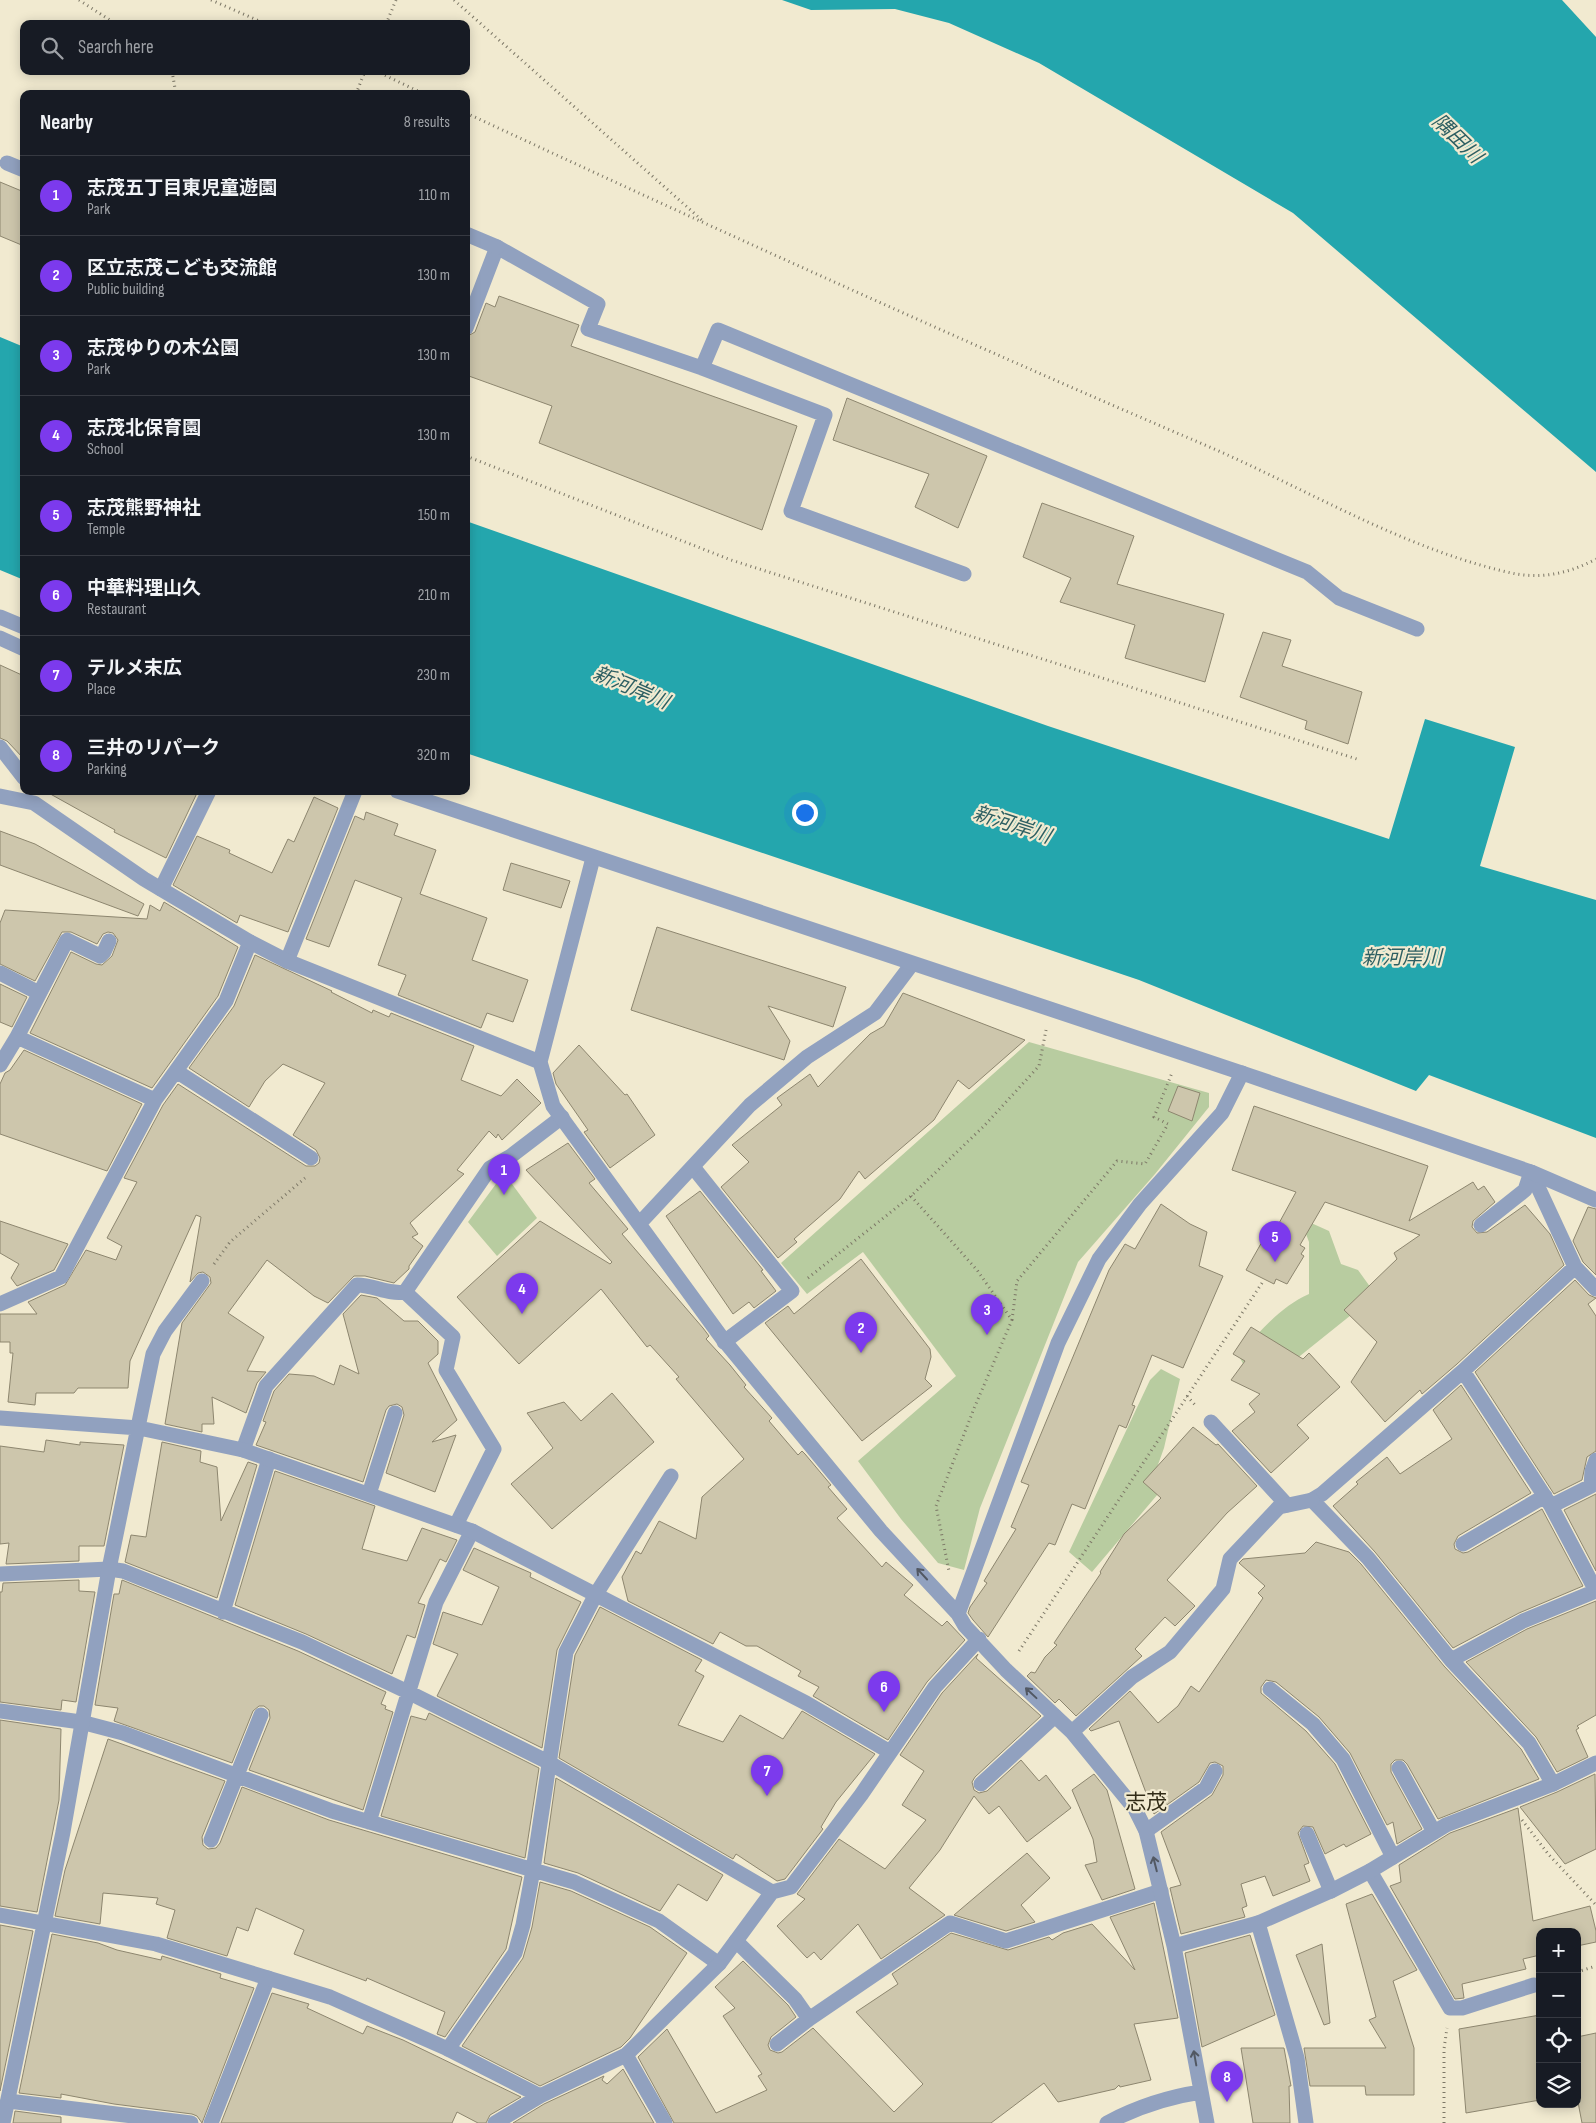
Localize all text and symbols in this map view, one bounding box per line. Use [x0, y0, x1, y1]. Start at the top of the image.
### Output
search box [20, 20, 470, 75]
icon: search [38, 34, 66, 62]
text: Search here [78, 36, 154, 59]
text: Nearby [40, 110, 93, 135]
water label: 隅田川 [1427, 110, 1488, 170]
text: 8 results [404, 113, 450, 132]
text: 志茂五丁目東児童遊園 [87, 177, 277, 200]
text: 1 [53, 186, 59, 205]
text: 110 m [419, 186, 450, 205]
text: Park [87, 200, 110, 219]
text: 区立志茂こども交流館 [87, 257, 277, 280]
text: 2 [52, 266, 60, 285]
text: 130 m [418, 266, 450, 285]
text: Public building [87, 280, 164, 299]
text: 志茂ゆりの木公園 [87, 337, 239, 360]
text: 3 [52, 346, 60, 365]
text: 130 m [418, 346, 450, 365]
text: Park [87, 360, 110, 379]
text: 志茂北保育園 [87, 417, 201, 440]
text: 4 [52, 426, 60, 445]
text: 130 m [418, 426, 450, 445]
text: School [87, 440, 123, 459]
text: 志茂熊野神社 [87, 497, 201, 520]
text: 5 [52, 506, 60, 525]
text: 150 m [418, 506, 450, 525]
text: Temple [87, 520, 125, 539]
text: 中華料理山久 [87, 577, 201, 600]
text: 6 [52, 586, 60, 605]
text: 210 m [418, 586, 450, 605]
text: Restaurant [87, 600, 146, 619]
text: テルメ末広 [87, 657, 182, 680]
water label: 新河岸川 [589, 661, 674, 715]
text: 7 [53, 666, 59, 685]
text: 230 m [417, 666, 450, 685]
text: Place [87, 680, 116, 699]
text: 三井のリパーク [87, 737, 220, 760]
text: 8 [52, 746, 60, 765]
text: 320 m [417, 746, 450, 765]
text: Parking [87, 760, 127, 779]
your location [792, 800, 818, 826]
water label: 新河岸川 [970, 801, 1056, 849]
water label: 新河岸川 [1362, 946, 1444, 970]
pin: 1 [488, 1154, 520, 1195]
pin: 5 [1259, 1221, 1291, 1262]
pin: 4 [506, 1273, 538, 1314]
pin: 3 [971, 1294, 1003, 1335]
pin: 2 [845, 1312, 877, 1353]
one-way arrow [916, 1568, 927, 1581]
pin: 6 [868, 1671, 900, 1712]
one-way arrow [1025, 1687, 1038, 1699]
pin: 7 [751, 1755, 783, 1796]
district label: 志茂 [1125, 1790, 1167, 1815]
one-way arrow [1150, 1857, 1159, 1873]
map controls [1536, 1928, 1581, 2108]
button: + [1536, 1928, 1581, 1973]
button: − [1536, 1973, 1581, 2018]
button: locate [1536, 2018, 1581, 2063]
one-way arrow [1189, 2050, 1199, 2066]
pin: 8 [1211, 2061, 1243, 2102]
button: layers [1536, 2063, 1581, 2108]

